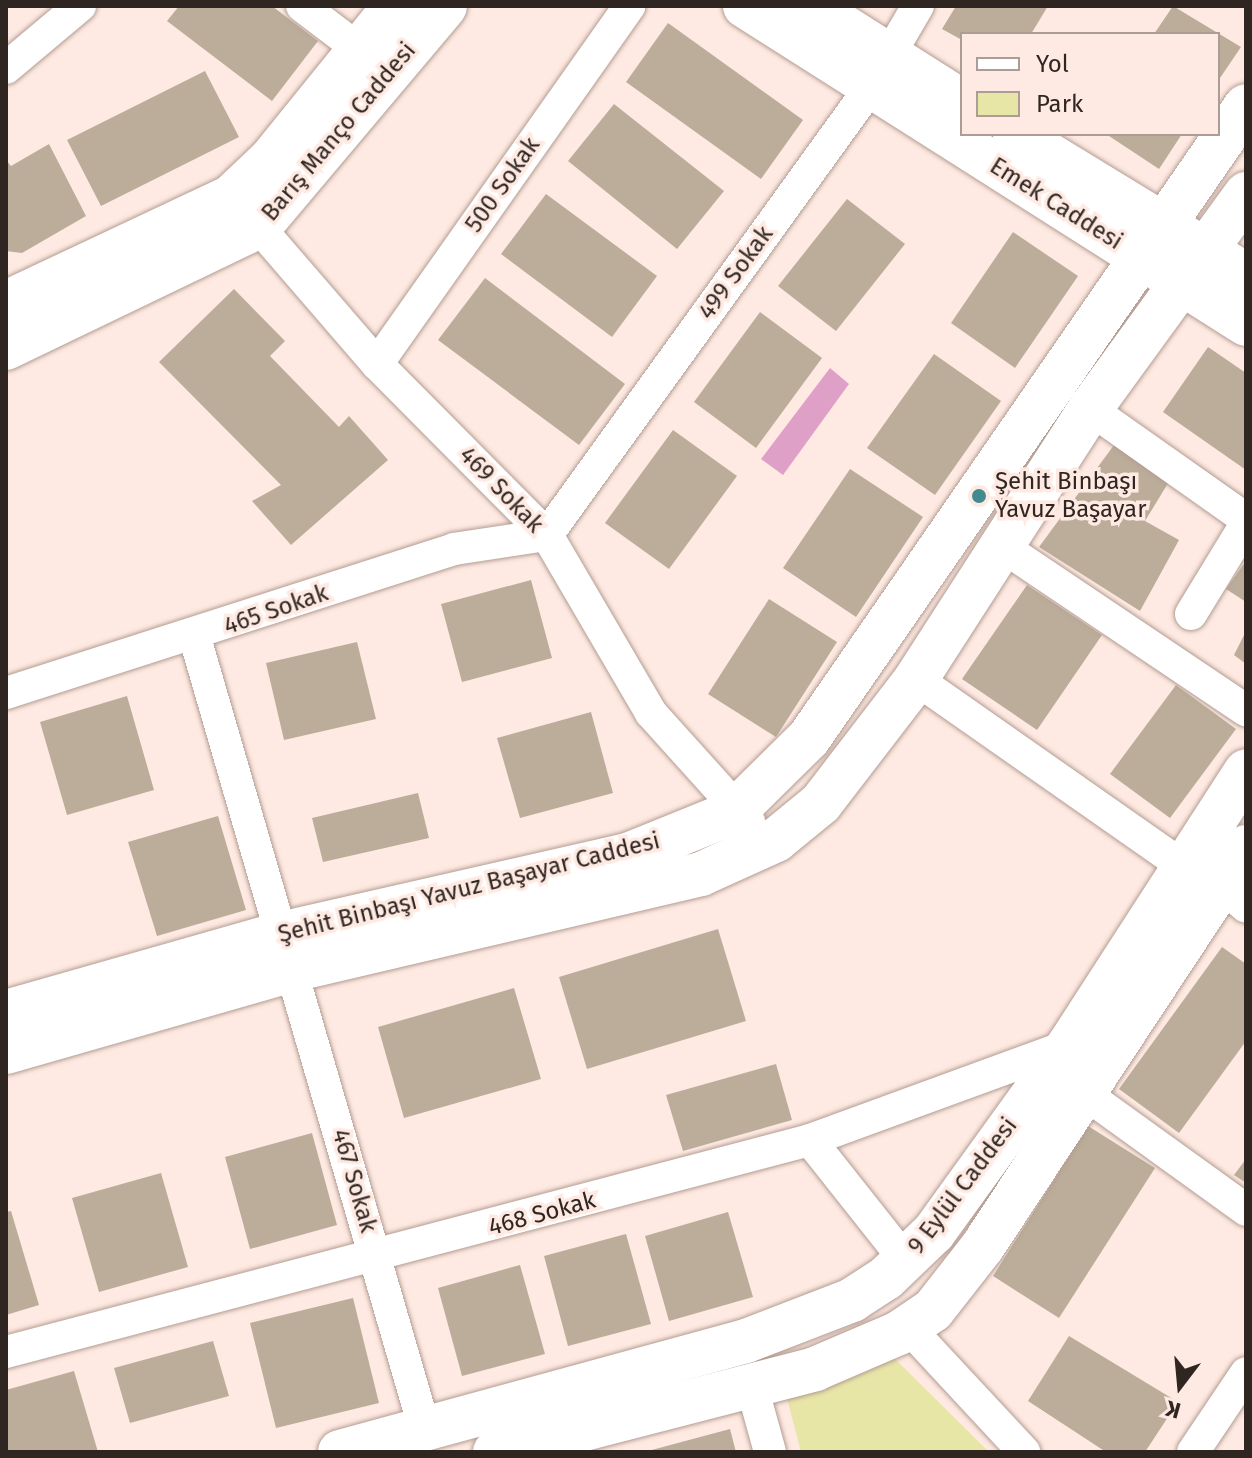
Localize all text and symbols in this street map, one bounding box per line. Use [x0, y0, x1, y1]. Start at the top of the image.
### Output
legend [960, 32, 1220, 136]
street label: Barış Manço Caddesi [256, 37, 422, 227]
text: Yol [1036, 50, 1069, 78]
text: Park [1036, 90, 1083, 118]
street label: 500 Sokak [460, 132, 546, 238]
street label: Emek Caddesi [984, 152, 1128, 256]
street label: 499 Sokak [693, 221, 779, 325]
street label: 469 Sokak [453, 441, 549, 539]
place label: Şehit Binbaşı Yavuz Başayar [995, 468, 1146, 524]
marker: Şehit Binbaşı Yavuz Başayar [970, 487, 988, 505]
street label: 465 Sokak [220, 579, 332, 641]
street label: Şehit Binbaşı Yavuz Başayar Caddesi [275, 827, 663, 949]
street label: 9 Eylül Caddesi [902, 1112, 1024, 1260]
street label: 467 Sokak [326, 1126, 382, 1236]
street label: 468 Sokak [485, 1186, 599, 1242]
north arrow [1140, 1346, 1220, 1426]
text: K [1163, 1395, 1184, 1424]

